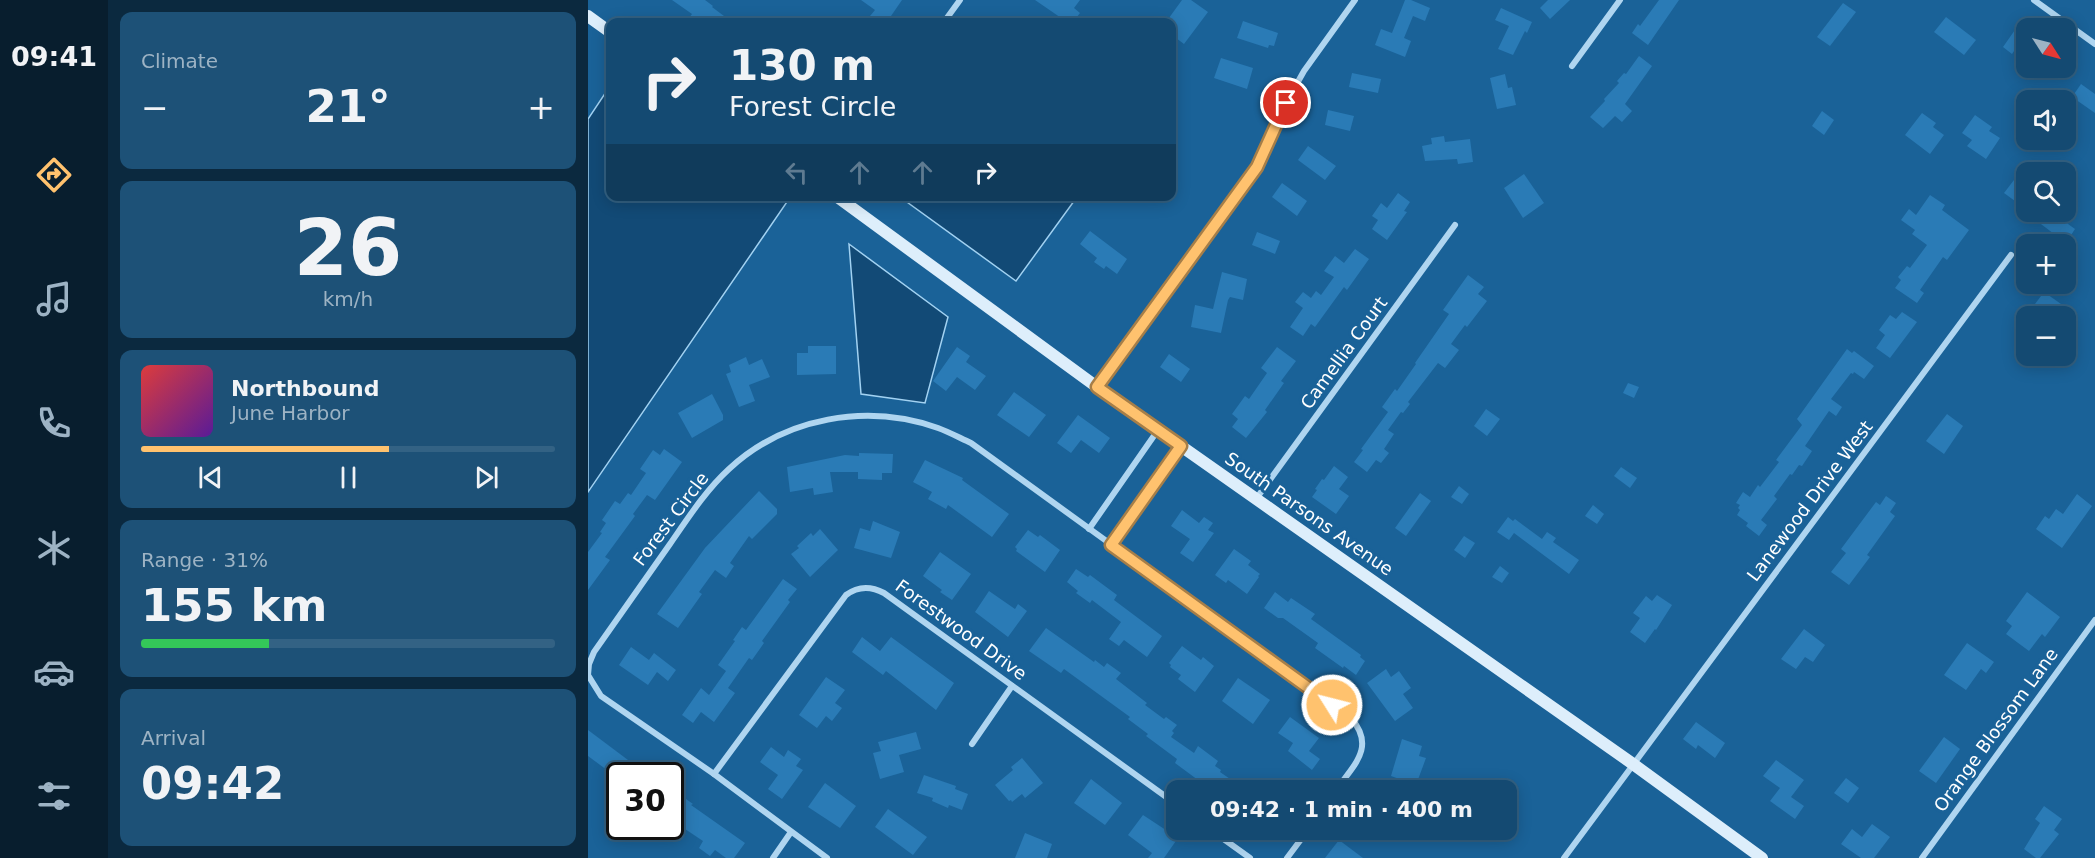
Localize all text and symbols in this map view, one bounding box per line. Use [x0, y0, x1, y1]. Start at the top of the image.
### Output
north arrow [2016, 18, 2076, 78]
map controls [2016, 18, 2076, 366]
text: 09:41 [11, 41, 97, 72]
text: 130 m [729, 41, 875, 90]
icon: right [630, 42, 708, 120]
text: Climate [141, 49, 218, 73]
pin [1260, 77, 1311, 128]
text: 21° [305, 80, 391, 133]
icon: arrive [1269, 86, 1302, 119]
text: − [141, 88, 169, 127]
text: + [527, 88, 555, 127]
button: sound [2016, 90, 2076, 150]
text: Forest Circle [729, 91, 896, 122]
icon: directions [33, 154, 75, 196]
icon: left [780, 156, 813, 189]
icon: ahead [843, 156, 876, 189]
icon: ahead [906, 156, 939, 189]
icon: right [969, 156, 1002, 189]
button: search [2016, 162, 2076, 222]
text: 26 [294, 203, 402, 293]
button: + [2016, 234, 2076, 294]
icon: music [33, 278, 75, 320]
text: km/h [323, 287, 373, 311]
street label: Camellia Court [1296, 293, 1391, 413]
button: − [2016, 306, 2076, 366]
text: Northbound [231, 376, 380, 401]
text: June Harbor [231, 401, 350, 425]
icon: phone [33, 402, 75, 444]
street label: Lanewood Drive West [1742, 416, 1877, 585]
street label: South Parsons Avenue [1221, 448, 1397, 580]
icon: previous [194, 461, 227, 494]
icon: pause [332, 461, 365, 494]
icon: next [470, 461, 503, 494]
street label: Forest Circle [629, 468, 713, 570]
icon: climate [33, 527, 75, 569]
text: Range · 31% [141, 548, 268, 572]
street label: Forestwood Drive [892, 575, 1031, 684]
text: 155 km [141, 579, 327, 632]
street label: Orange Blossom Lane [1929, 644, 2062, 816]
icon: car [33, 651, 75, 693]
position arrow [1300, 673, 1364, 737]
text: Arrival [141, 726, 206, 750]
text: 09:42 [141, 757, 284, 810]
speed limit sign: 30 [606, 762, 684, 840]
icon: filters [33, 775, 75, 817]
text: 09:42 · 1 min · 400 m [1210, 797, 1473, 822]

